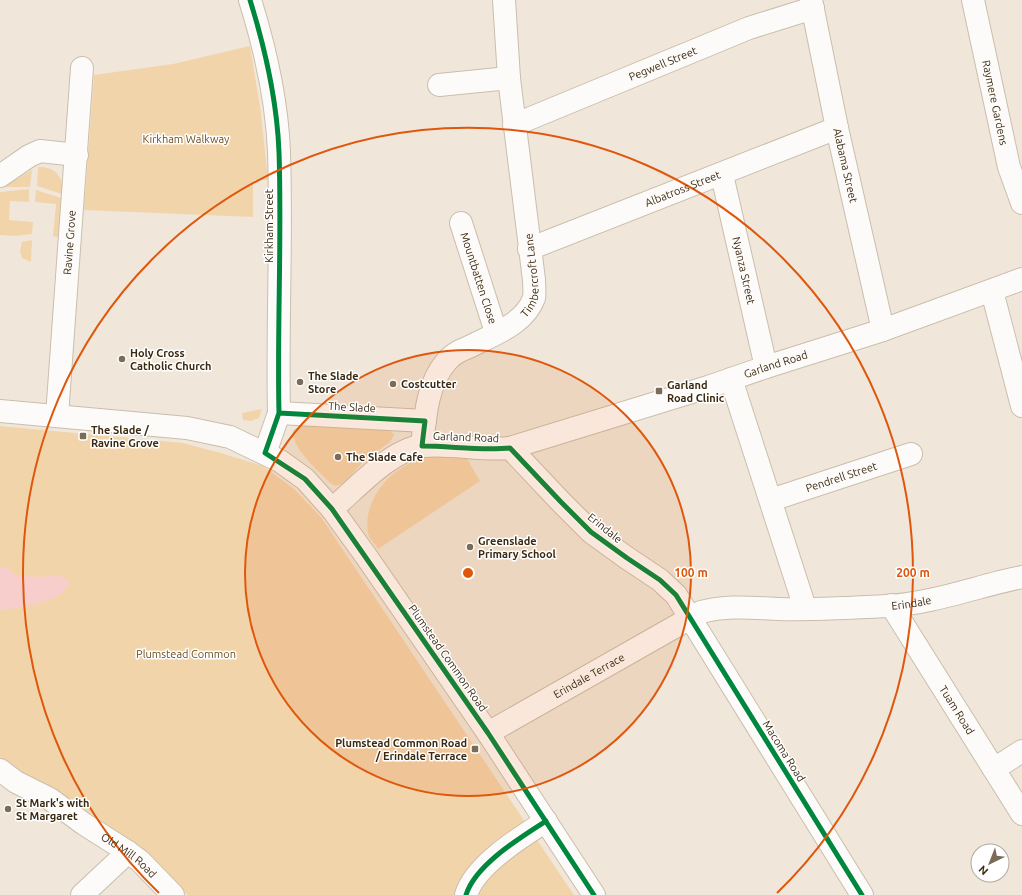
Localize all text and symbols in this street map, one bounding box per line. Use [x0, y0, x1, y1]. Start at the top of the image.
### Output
street label: Pegwell Street [627, 44, 699, 83]
street label: Raymere Gardens [980, 59, 1010, 147]
street label: Alabama Street [831, 127, 860, 205]
park label: Kirkham Walkway [143, 133, 230, 145]
street label: Albatross Street [643, 168, 723, 209]
street label: Kirkham Street [263, 188, 275, 263]
street label: Ravine Grove [61, 210, 78, 275]
street label: Mountbatten Close [458, 231, 499, 325]
street label: Timbercroft Lane [518, 233, 541, 319]
street label: Nyanza Street [730, 236, 758, 306]
place label: Holy Cross Catholic Church [130, 347, 211, 372]
street label: Garland Road [742, 348, 809, 380]
marker: Holy Cross Catholic Church [117, 354, 127, 364]
place label: The Slade Store [308, 370, 359, 395]
marker: The Slade Store [295, 377, 305, 387]
place label: Costcutter [401, 378, 457, 390]
marker: Costcutter [388, 379, 398, 389]
place label: Garland Road Clinic [667, 379, 725, 404]
marker: Garland Road Clinic [654, 386, 664, 396]
street label: The Slade [328, 400, 376, 414]
place label: The Slade / Ravine Grove [91, 424, 159, 449]
street label: Garland Road [433, 430, 499, 444]
marker: The Slade / Ravine Grove [78, 431, 88, 441]
place label: The Slade Cafe [346, 451, 423, 463]
marker: The Slade Cafe [333, 452, 343, 462]
street label: Pendrell Street [804, 459, 879, 494]
street label: Erindale [586, 511, 624, 545]
place label: Greenslade Primary School [478, 535, 557, 560]
marker: Greenslade Primary School [465, 542, 475, 552]
centre of rings [461, 566, 475, 580]
text: 100 m [674, 566, 708, 579]
text: 200 m [896, 566, 930, 579]
street label: Erindale [891, 594, 932, 612]
street label: Plumstead Common Road [406, 602, 490, 714]
park label: Plumstead Common [136, 648, 236, 660]
street label: Erindale Terrace [551, 651, 626, 701]
street label: Tuam Road [937, 684, 977, 737]
street label: Macoma Road [760, 718, 808, 784]
place label: Plumstead Common Road / Erindale Terrace [335, 737, 467, 762]
marker: Plumstead Common Road / Erindale Terrace [470, 744, 480, 754]
place label: St Mark's with St Margaret [16, 797, 89, 822]
marker: St Mark's with St Margaret [3, 804, 13, 814]
street label: Old Mill Road [99, 831, 159, 880]
north arrow [970, 843, 1010, 883]
text: N [976, 863, 990, 878]

